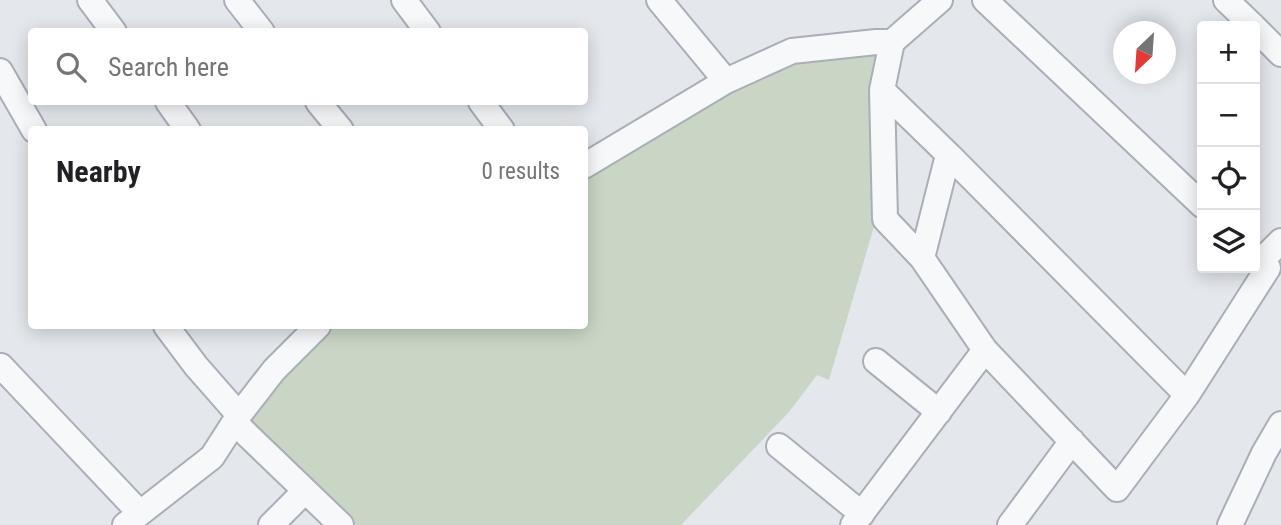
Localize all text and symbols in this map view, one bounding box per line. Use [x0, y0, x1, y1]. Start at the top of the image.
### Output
north arrow [1113, 21, 1176, 84]
map controls [1197, 21, 1260, 273]
button: + [1197, 21, 1260, 84]
search box [28, 28, 588, 105]
icon: search [52, 48, 90, 86]
text: Search here [108, 52, 229, 82]
button: − [1197, 84, 1260, 147]
button: locate [1197, 147, 1260, 210]
text: Nearby [56, 154, 141, 189]
text: 0 results [482, 158, 560, 185]
button: layers [1197, 210, 1260, 273]

